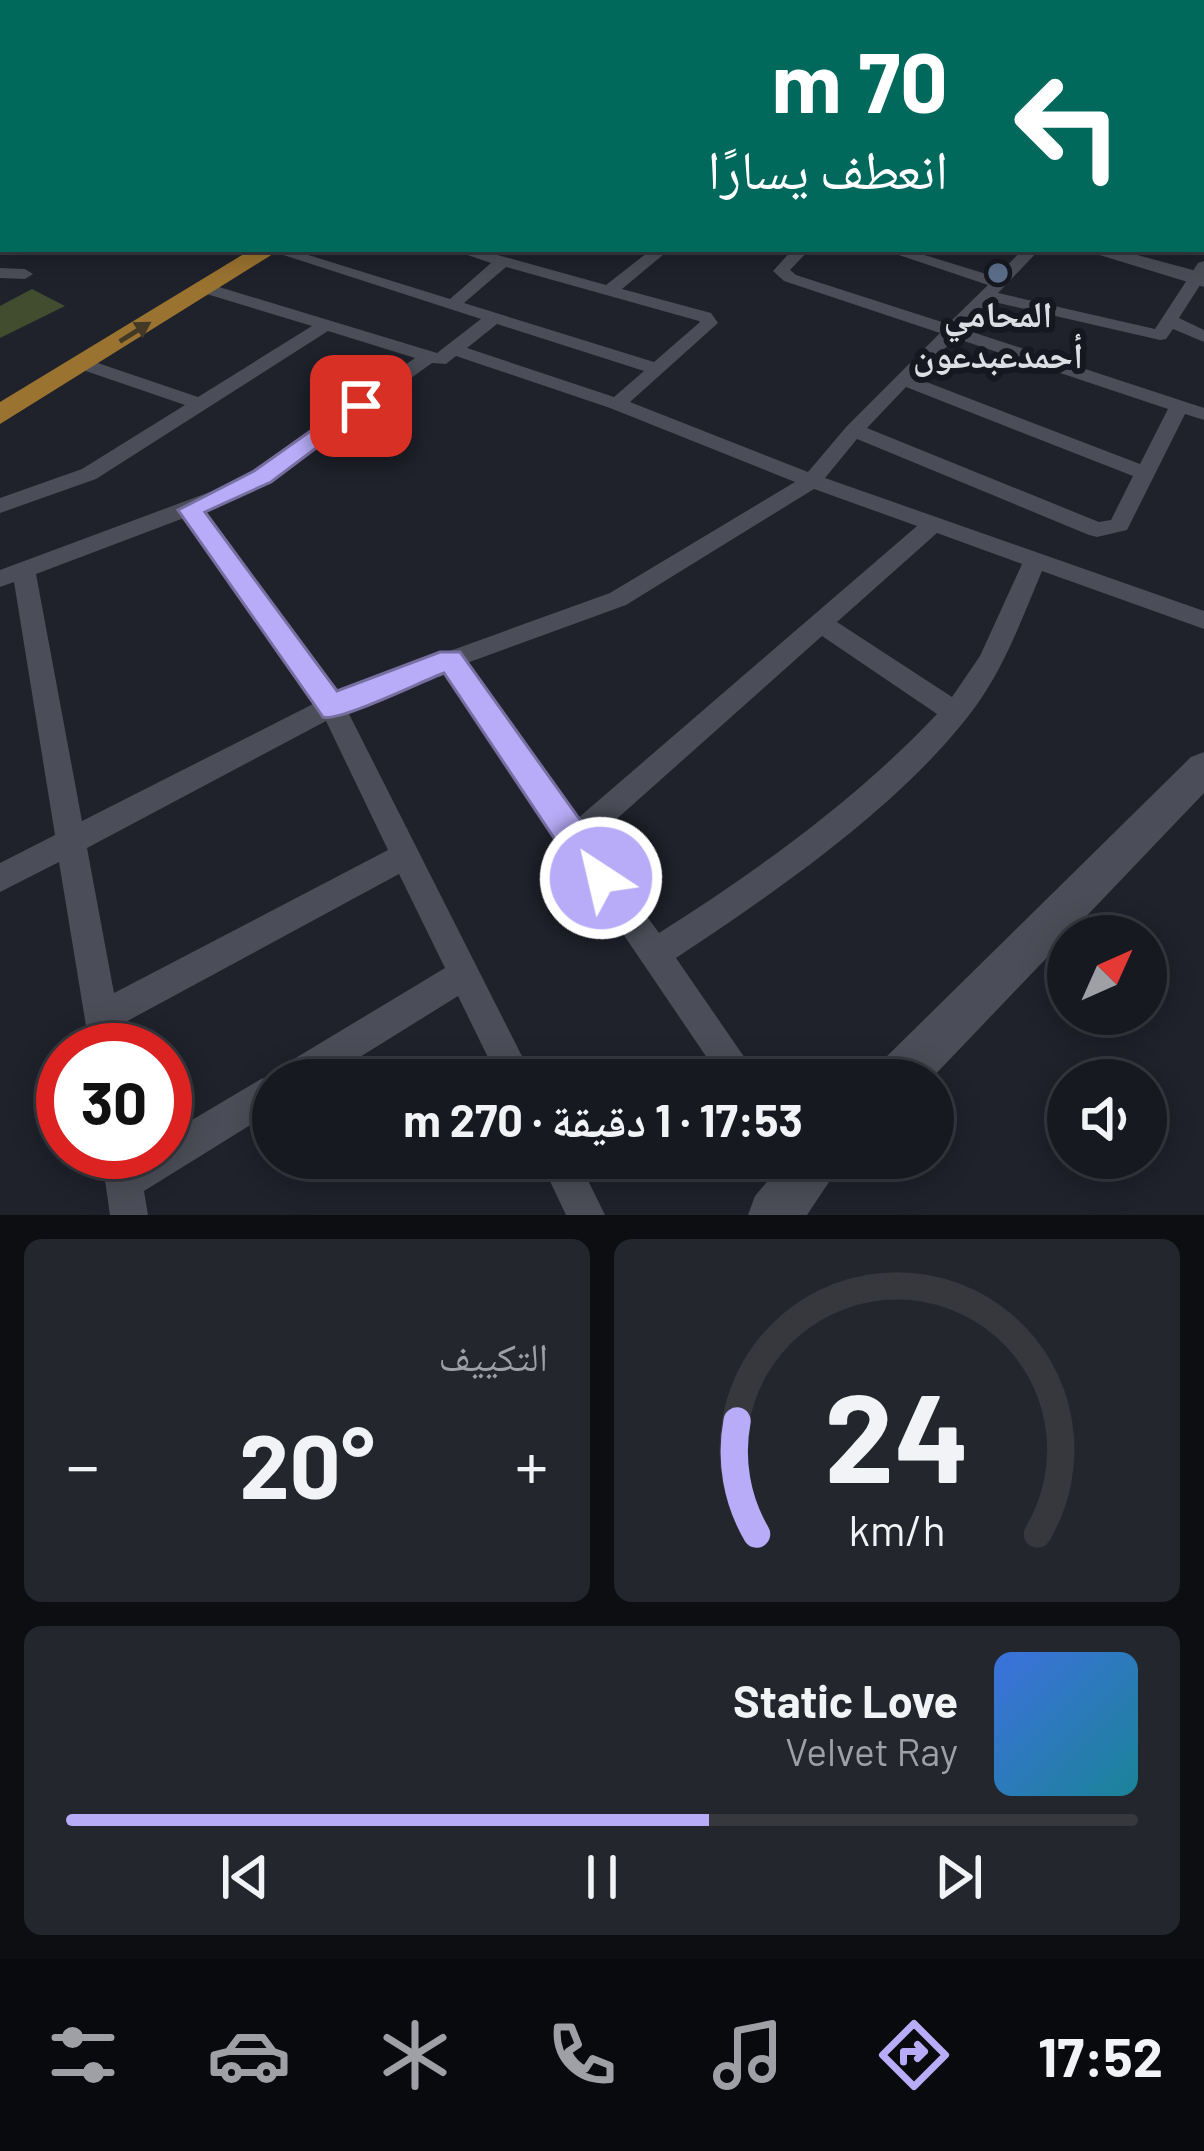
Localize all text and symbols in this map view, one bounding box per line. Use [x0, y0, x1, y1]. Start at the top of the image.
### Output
text: 70 m [772, 29, 948, 130]
icon: left [990, 48, 1146, 204]
text: انعطف يسارًا [707, 135, 948, 200]
marker: المحامي أحمدعبدعون [985, 260, 1011, 286]
place label: المحامي أحمدعبدعون [913, 291, 1083, 377]
one-way arrow [118, 322, 152, 343]
pin [310, 355, 412, 457]
icon: arrive [328, 373, 394, 439]
position arrow [538, 815, 664, 941]
north arrow [1047, 915, 1167, 1035]
map controls [1047, 915, 1167, 1179]
speed limit sign: 30 [36, 1023, 192, 1179]
button: sound [1047, 1059, 1167, 1179]
text: 17:53 · 1 دقيقة · 270 m [403, 1092, 803, 1146]
text: التكييف [439, 1332, 548, 1379]
text: 24 [824, 1358, 970, 1508]
text: 20° [239, 1409, 375, 1517]
text: − [66, 1424, 99, 1503]
text: + [515, 1424, 548, 1503]
text: km/h [848, 1502, 946, 1554]
text: Static Love [733, 1673, 958, 1727]
text: Velvet Ray [785, 1727, 958, 1774]
icon: previous [212, 1844, 278, 1910]
icon: pause [569, 1844, 635, 1910]
icon: next [926, 1844, 992, 1910]
icon: filters [41, 2013, 125, 2097]
icon: car [207, 2013, 291, 2097]
icon: climate [373, 2013, 457, 2097]
icon: phone [540, 2013, 624, 2097]
icon: music [706, 2013, 790, 2097]
icon: directions [872, 2013, 956, 2097]
text: 17:52 [1038, 2023, 1163, 2088]

